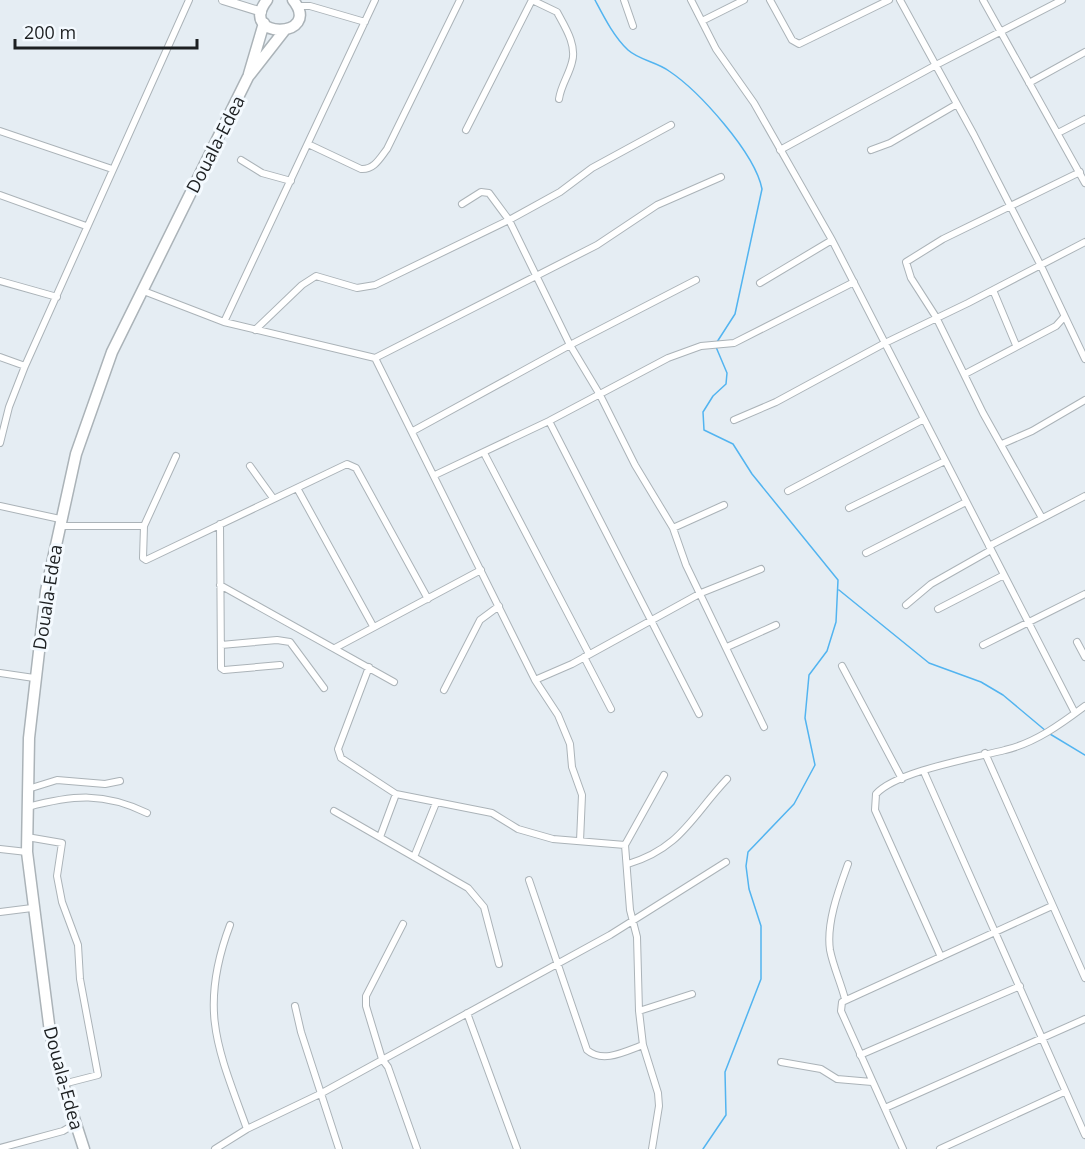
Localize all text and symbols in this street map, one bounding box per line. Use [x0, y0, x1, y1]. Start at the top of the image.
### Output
scale bar [15, 12, 196, 50]
text: 200 m [24, 20, 76, 44]
street label: Douala-Edea [180, 91, 250, 197]
street label: Douala-Edea [27, 543, 67, 651]
street label: Douala-Edea [39, 1024, 89, 1132]

